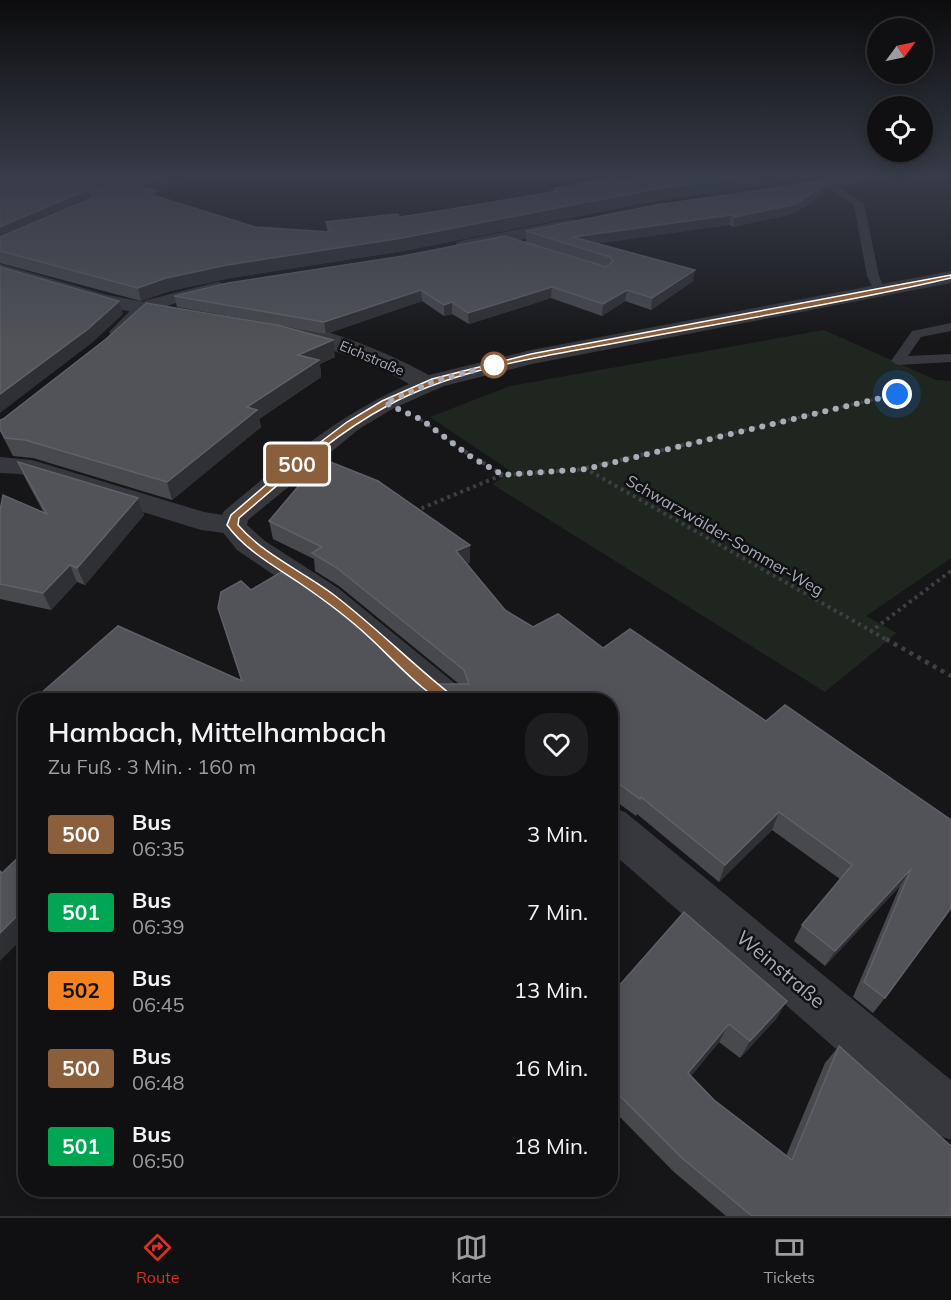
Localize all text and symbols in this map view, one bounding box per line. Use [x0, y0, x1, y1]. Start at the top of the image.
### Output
north arrow [867, 18, 933, 84]
map controls [867, 18, 933, 162]
button: locate [867, 96, 933, 162]
street label: Eichstraße [337, 336, 407, 380]
unlabelled marker [481, 352, 507, 378]
your location [882, 379, 912, 409]
line badge: 500 [262, 444, 332, 484]
text: 500 [278, 451, 316, 477]
street label: Schwarzwälder-Sommer-Weg [623, 470, 827, 600]
button: heart [525, 713, 588, 776]
text: Hambach, Mittelhambach [48, 714, 387, 749]
text: Zu Fuß · 3 Min. · 160 m [48, 754, 256, 779]
text: Bus [132, 808, 171, 836]
text: 3 Min. [527, 820, 588, 848]
text: 500 [62, 821, 100, 847]
text: 06:35 [132, 836, 185, 861]
text: Bus [132, 886, 171, 914]
text: 7 Min. [527, 898, 588, 926]
text: 501 [62, 899, 100, 925]
text: 06:39 [132, 914, 185, 939]
street label: Weinstraße [732, 925, 830, 1013]
text: Bus [132, 964, 171, 992]
text: 13 Min. [514, 976, 588, 1004]
text: 502 [62, 977, 100, 1003]
text: 06:45 [132, 992, 185, 1017]
text: Bus [132, 1042, 171, 1070]
text: 16 Min. [514, 1054, 588, 1082]
text: 500 [62, 1055, 100, 1081]
text: 06:48 [132, 1070, 185, 1095]
text: Bus [132, 1120, 171, 1148]
text: 18 Min. [514, 1132, 588, 1160]
text: 501 [62, 1133, 100, 1159]
text: 06:50 [132, 1148, 185, 1173]
tab: Route [136, 1231, 179, 1287]
tab: Karte [451, 1231, 492, 1287]
tab: Tickets [763, 1231, 815, 1287]

